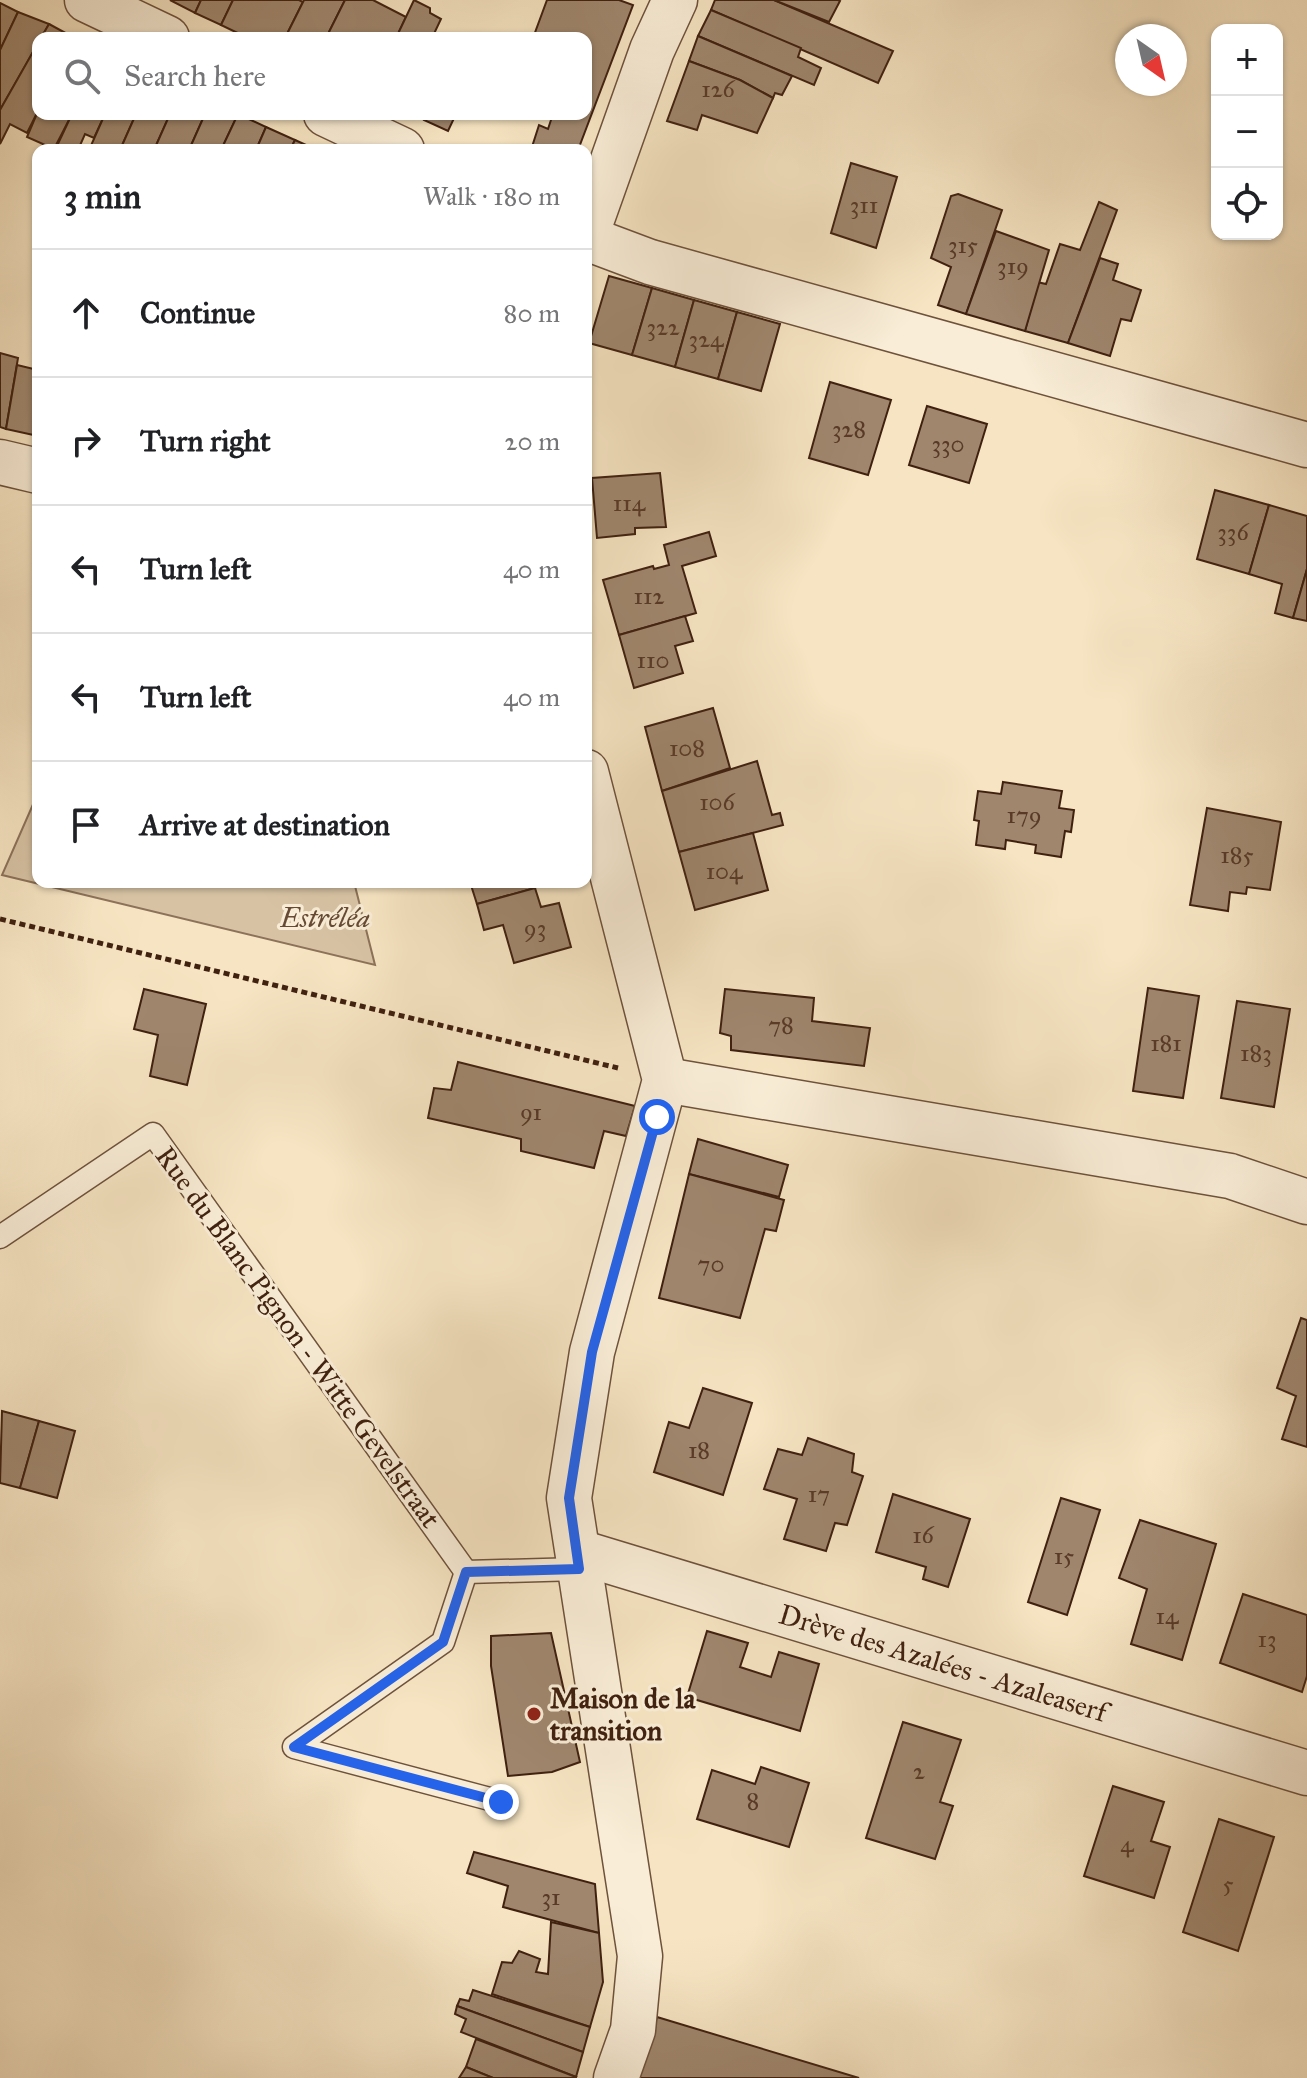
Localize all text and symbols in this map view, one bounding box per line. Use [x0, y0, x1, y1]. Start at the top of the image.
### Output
north arrow [1115, 24, 1187, 96]
map controls [1211, 24, 1283, 240]
button: + [1211, 24, 1283, 96]
search box [32, 32, 592, 120]
icon: search [60, 54, 104, 98]
text: Search here [124, 58, 266, 94]
house number: 126 [701, 74, 736, 104]
button: − [1211, 96, 1283, 168]
button: locate [1211, 168, 1283, 240]
text: 3 min [64, 176, 141, 217]
text: Walk · 180 m [423, 180, 560, 212]
house number: 311 [850, 190, 878, 220]
house number: 315 [948, 230, 978, 260]
house number: 319 [997, 251, 1029, 281]
icon: ahead [64, 291, 108, 335]
text: Continue [140, 295, 255, 331]
text: 80 m [504, 297, 560, 329]
house number: 322 [646, 312, 680, 342]
house number: 324 [689, 324, 724, 354]
house number: 328 [832, 414, 866, 444]
icon: right [64, 419, 108, 463]
text: Turn right [140, 423, 271, 459]
text: 20 m [505, 425, 560, 457]
house number: 330 [931, 429, 965, 459]
house number: 114 [613, 488, 646, 518]
house number: 336 [1217, 517, 1249, 547]
icon: left [64, 547, 108, 591]
text: Turn left [140, 551, 251, 587]
text: 40 m [503, 553, 560, 585]
house number: 112 [634, 581, 665, 611]
house number: 110 [637, 645, 669, 675]
icon: left [64, 675, 108, 719]
text: Turn left [140, 679, 251, 715]
text: 40 m [503, 681, 560, 713]
house number: 108 [669, 733, 705, 763]
house number: 106 [699, 787, 736, 817]
house number: 179 [1006, 800, 1042, 830]
icon: arrive [64, 803, 108, 847]
text: Arrive at destination [140, 807, 390, 843]
house number: 185 [1220, 840, 1254, 870]
house number: 104 [706, 856, 743, 886]
park label: Estréléa [279, 900, 370, 935]
house number: 93 [524, 913, 546, 943]
house number: 78 [768, 1010, 794, 1040]
house number: 181 [1150, 1028, 1182, 1058]
house number: 183 [1240, 1038, 1272, 1068]
house number: 91 [520, 1097, 542, 1127]
route start [639, 1099, 675, 1135]
street label: Rue du Blanc Pignon - Witte Gevelstraat [148, 1139, 448, 1535]
house number: 70 [698, 1249, 724, 1279]
house number: 18 [688, 1435, 710, 1465]
house number: 17 [808, 1479, 830, 1509]
house number: 16 [912, 1520, 935, 1550]
house number: 15 [1054, 1541, 1074, 1571]
street label: Drève des Azalées - Azaleaserf [775, 1596, 1116, 1731]
house number: 14 [1156, 1601, 1179, 1631]
house number: 13 [1257, 1624, 1277, 1654]
place label: Maison de la transition [549, 1681, 696, 1748]
marker: Maison de la transition [525, 1705, 543, 1723]
house number: 2 [913, 1756, 925, 1786]
route end [483, 1784, 519, 1820]
house number: 8 [747, 1786, 759, 1816]
house number: 4 [1120, 1829, 1134, 1859]
house number: 5 [1222, 1869, 1234, 1899]
house number: 31 [541, 1882, 561, 1912]

